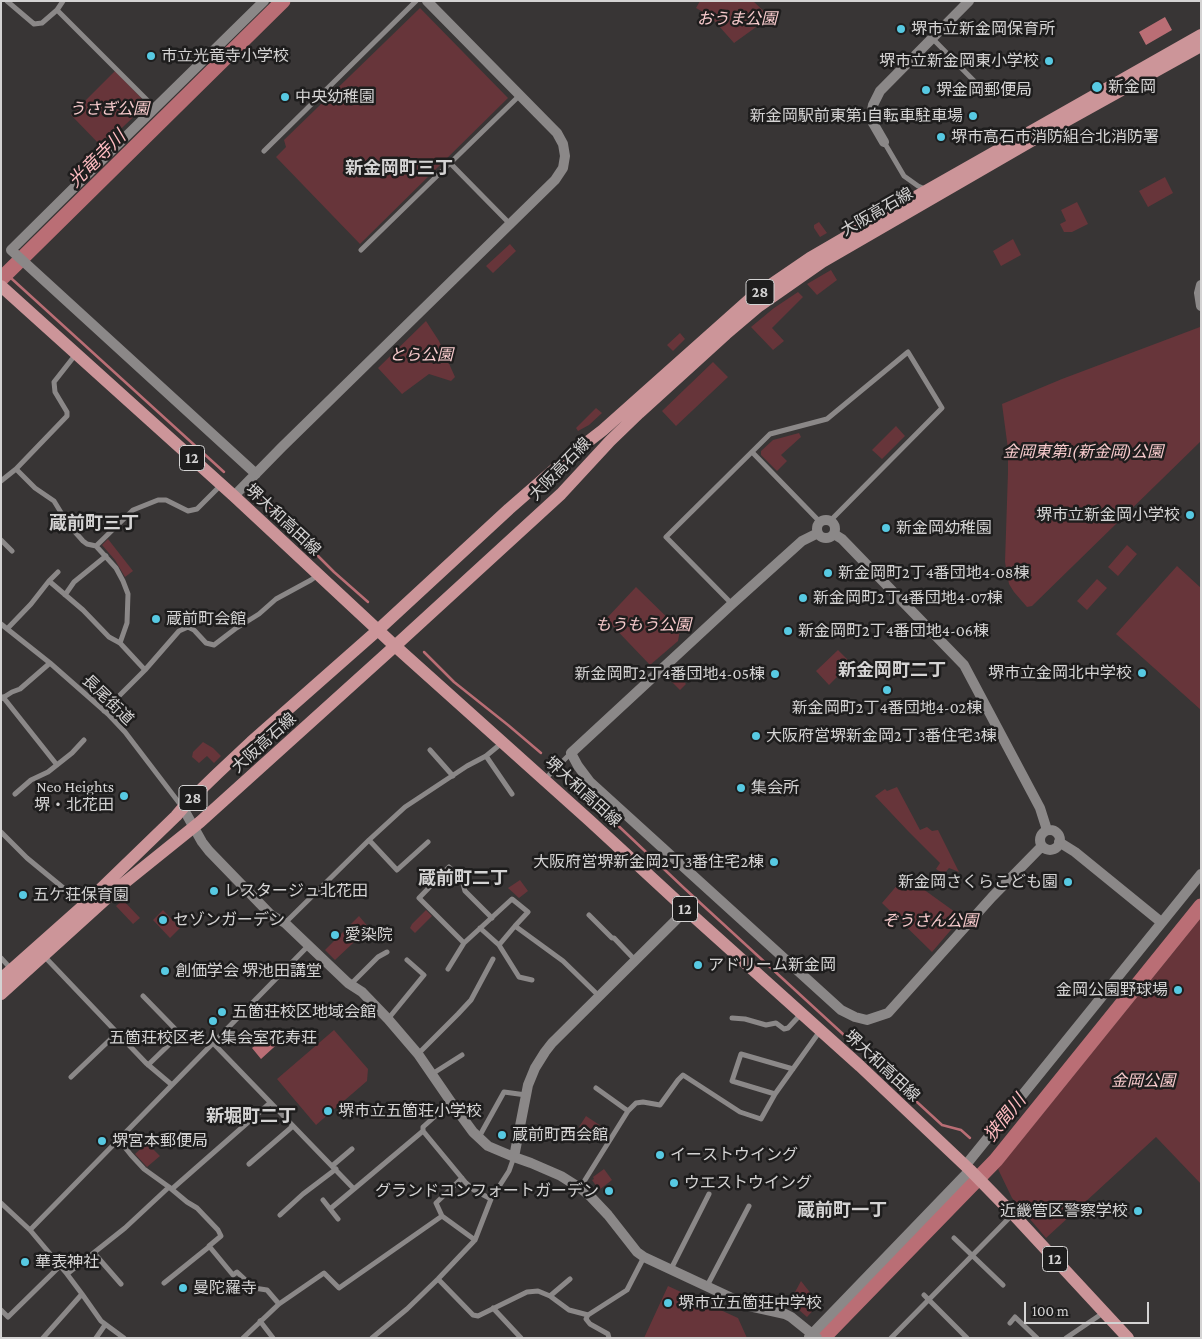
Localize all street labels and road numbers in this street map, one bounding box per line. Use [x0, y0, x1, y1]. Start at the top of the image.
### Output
street label: 大阪高石線 [838, 184, 916, 240]
road number: 28 [746, 280, 774, 304]
street label: 大阪高石線 [525, 434, 595, 504]
road number: 12 [180, 446, 204, 470]
street label: 堺大和高田線 [241, 480, 325, 560]
street label: 長尾街道 [78, 671, 138, 729]
street label: 大阪高石線 [228, 709, 300, 777]
street label: 堺大和高田線 [541, 753, 625, 831]
road number: 28 [179, 786, 207, 810]
road number: 12 [672, 896, 698, 922]
street label: 堺大和高田線 [840, 1026, 924, 1106]
road number: 12 [1042, 1246, 1068, 1272]

